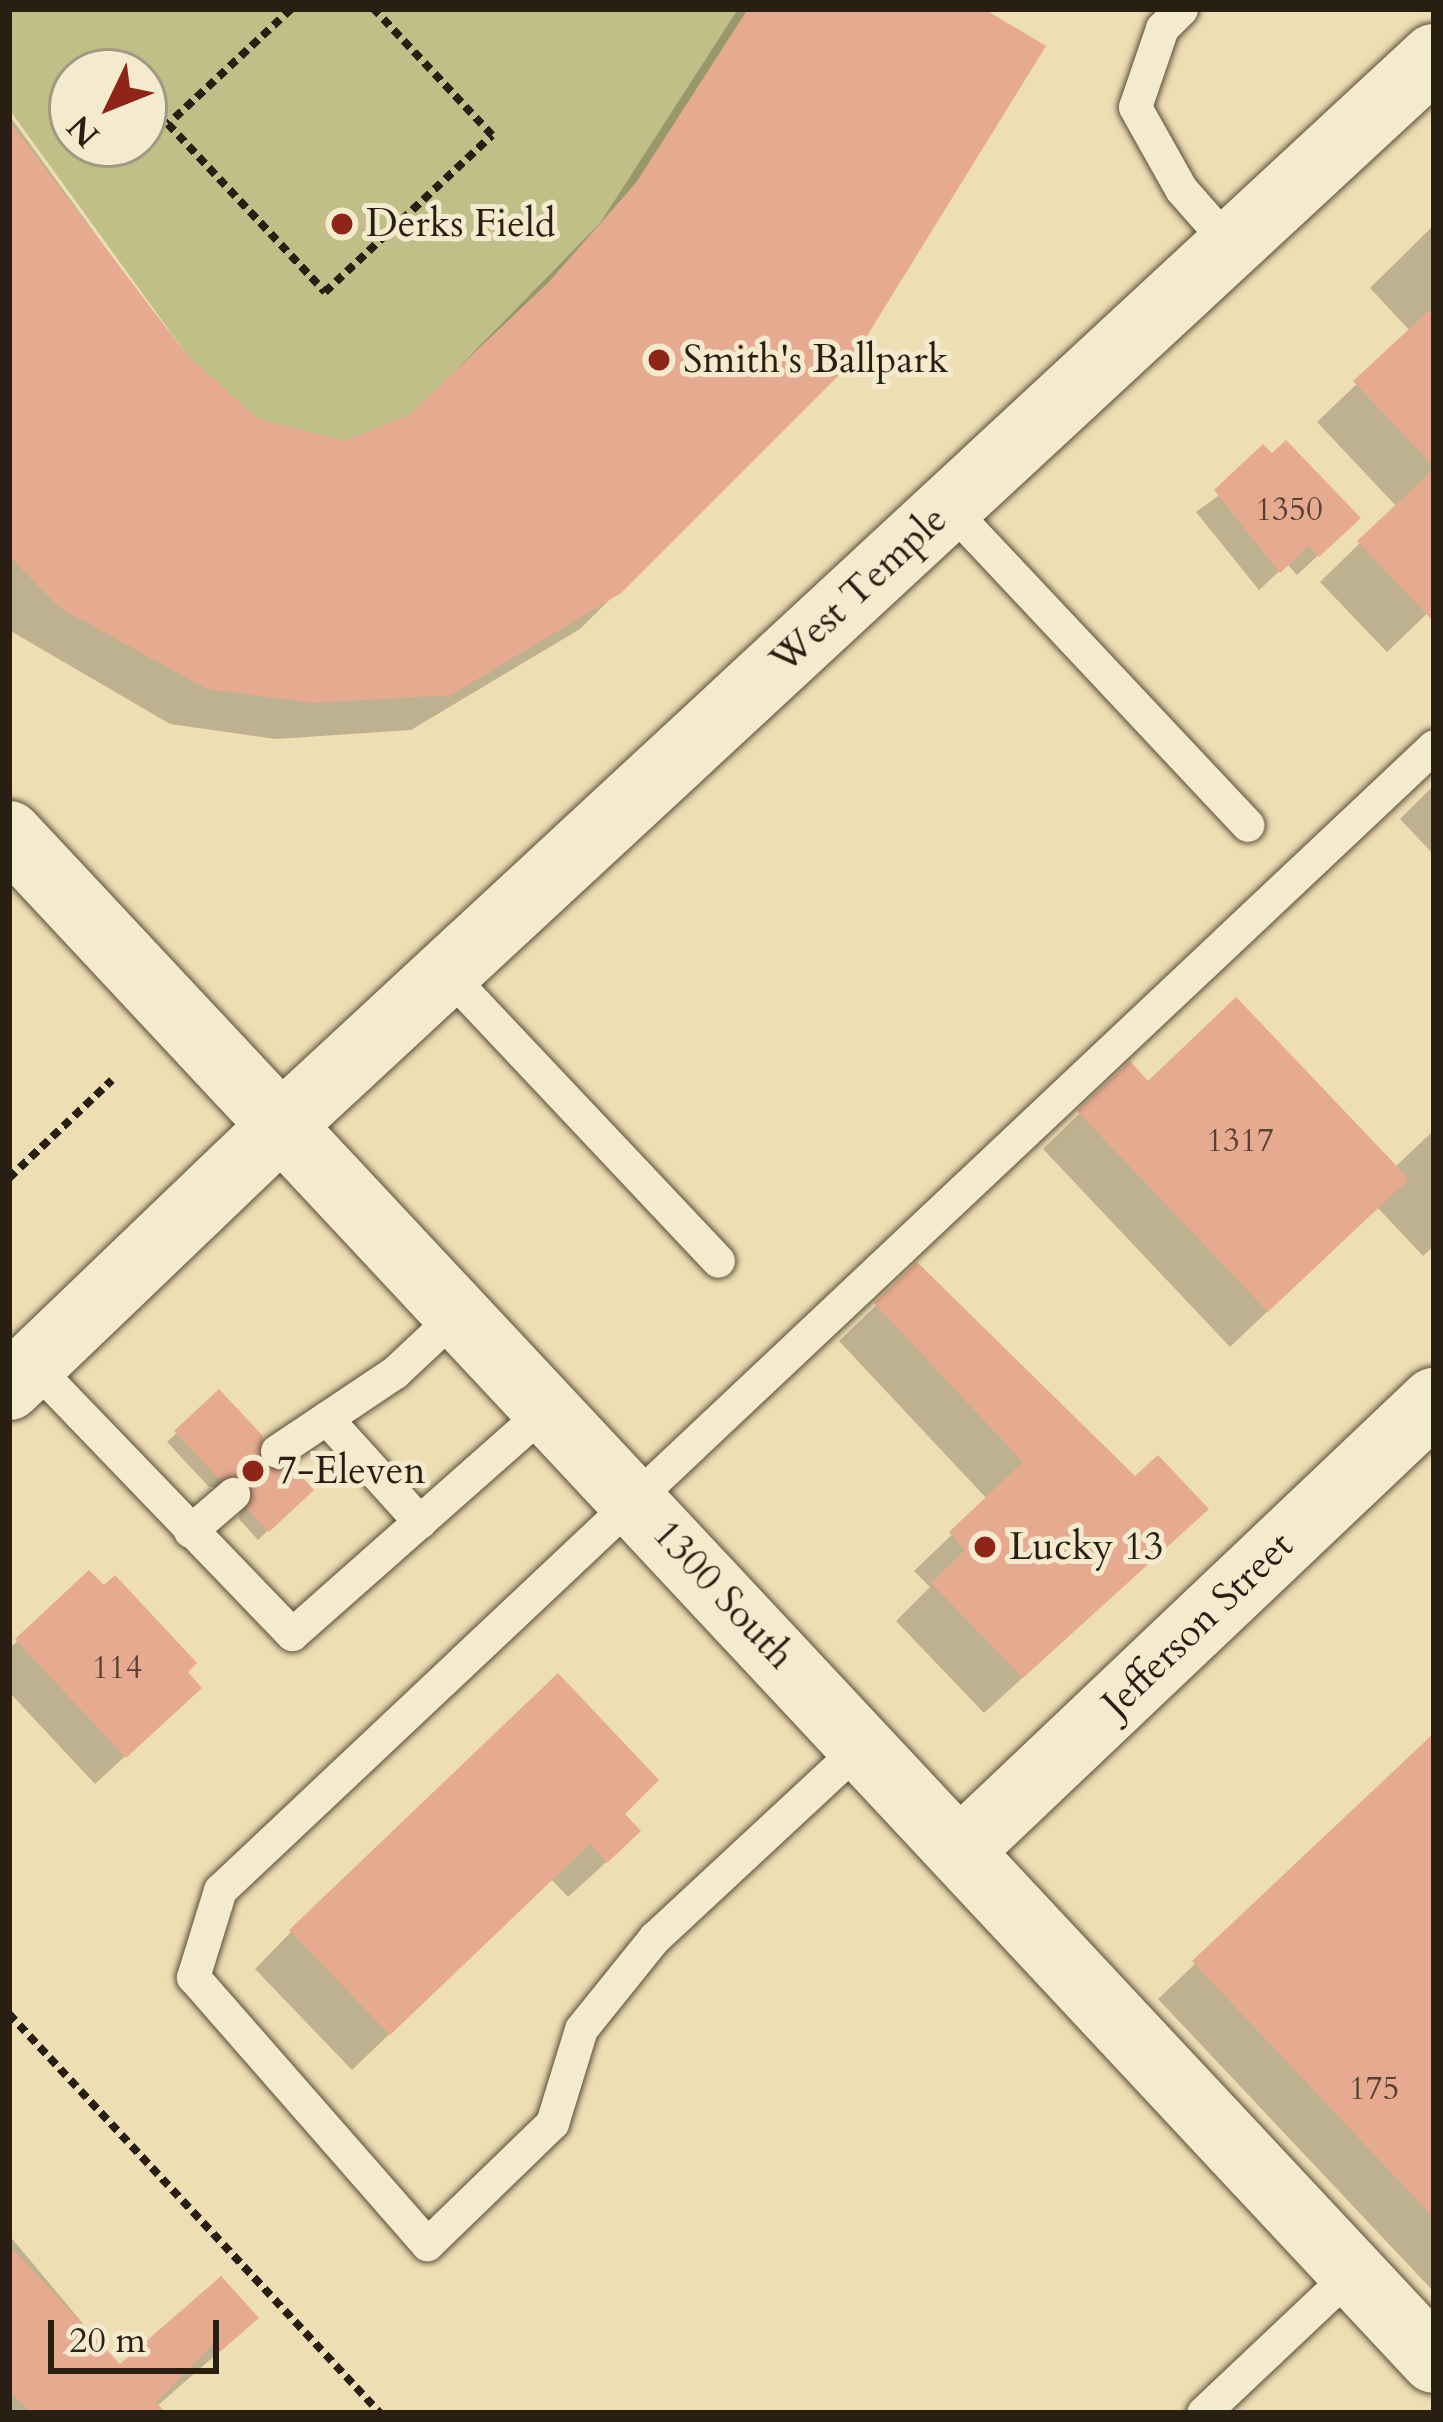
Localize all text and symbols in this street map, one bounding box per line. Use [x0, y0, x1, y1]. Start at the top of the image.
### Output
north arrow [48, 48, 168, 168]
text: N [57, 105, 110, 157]
place label: Derks Field [366, 201, 556, 247]
marker: Derks Field [329, 211, 355, 237]
place label: Smith's Ballpark [683, 337, 948, 383]
marker: Smith's Ballpark [646, 347, 672, 373]
house number: 1350 [1255, 490, 1323, 530]
street label: West Temple [761, 496, 957, 684]
house number: 1317 [1206, 1121, 1274, 1161]
place label: 7-Eleven [277, 1448, 426, 1494]
marker: 7-Eleven [240, 1458, 266, 1484]
street label: 1300 South [642, 1511, 804, 1679]
street label: Jefferson Street [1093, 1522, 1303, 1728]
place label: Lucky 13 [1009, 1524, 1164, 1570]
marker: Lucky 13 [972, 1534, 998, 1560]
house number: 114 [92, 1648, 142, 1688]
house number: 175 [1349, 2069, 1399, 2109]
scale bar [54, 2296, 225, 2370]
text: 20 m [69, 2316, 146, 2365]

